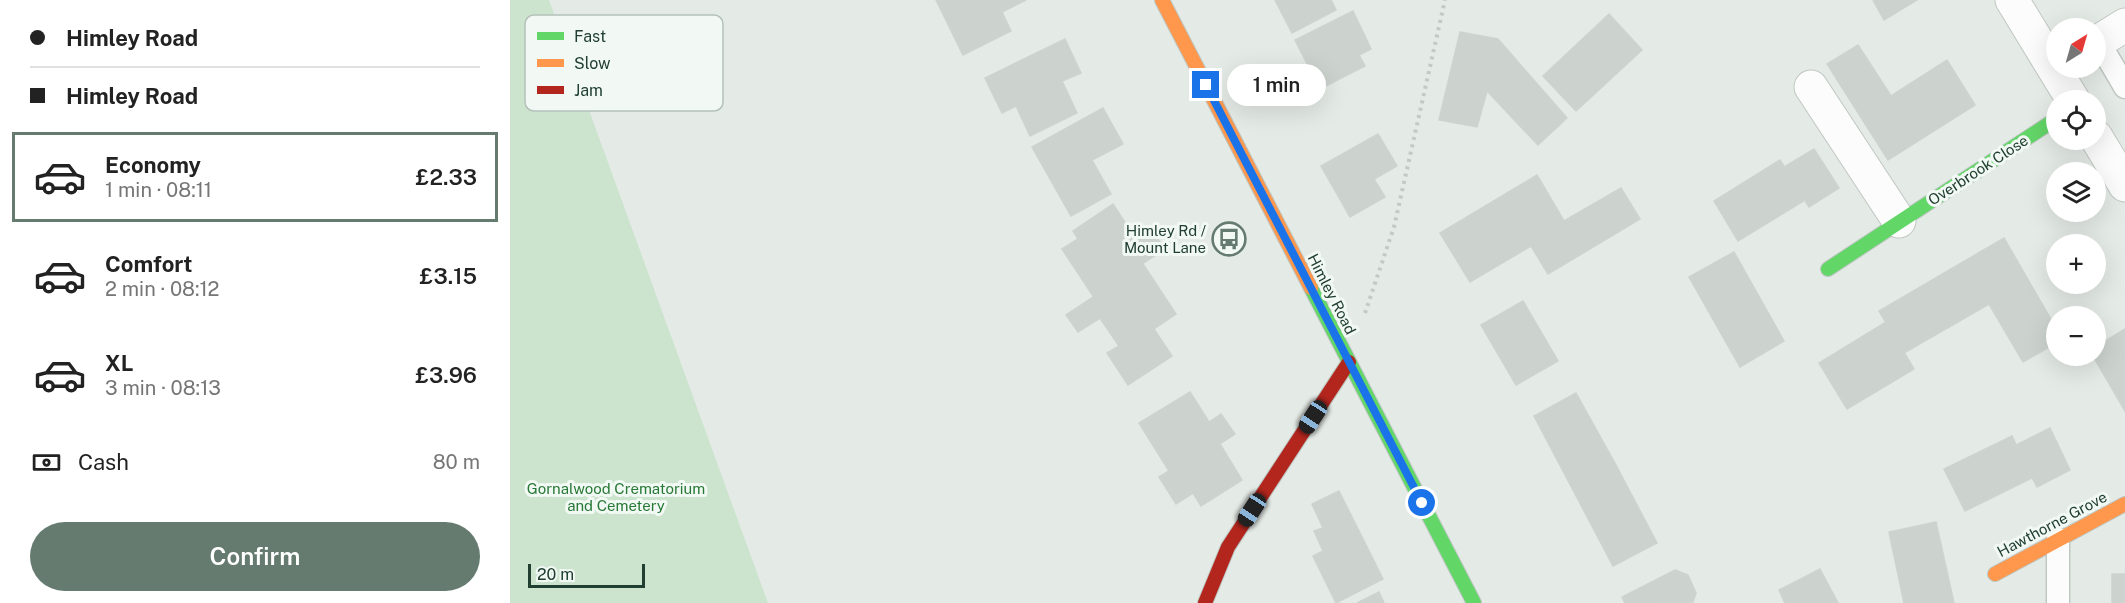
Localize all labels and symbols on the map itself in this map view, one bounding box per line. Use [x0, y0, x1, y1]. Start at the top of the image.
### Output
legend [525, 15, 723, 111]
north arrow [2046, 18, 2106, 78]
text: Fast [574, 27, 606, 46]
text: Slow [574, 54, 611, 73]
callout: 1 min [1227, 64, 1326, 106]
route end [1192, 71, 1219, 98]
text: Jam [574, 81, 603, 100]
street label: Overbrook Close [1925, 131, 2031, 209]
bus stop icon: Himley Rd / Mount Lane [1211, 221, 1247, 257]
place label: Himley Rd / Mount Lane [1124, 222, 1207, 256]
street label: Himley Road [1304, 251, 1360, 337]
car [1296, 397, 1330, 437]
park label: Gornalwood Crematorium and Cemetery [527, 480, 705, 514]
street label: Hawthorne Grove [1994, 488, 2110, 560]
route start [1408, 489, 1435, 516]
car [1235, 490, 1269, 530]
scale bar [528, 561, 645, 588]

